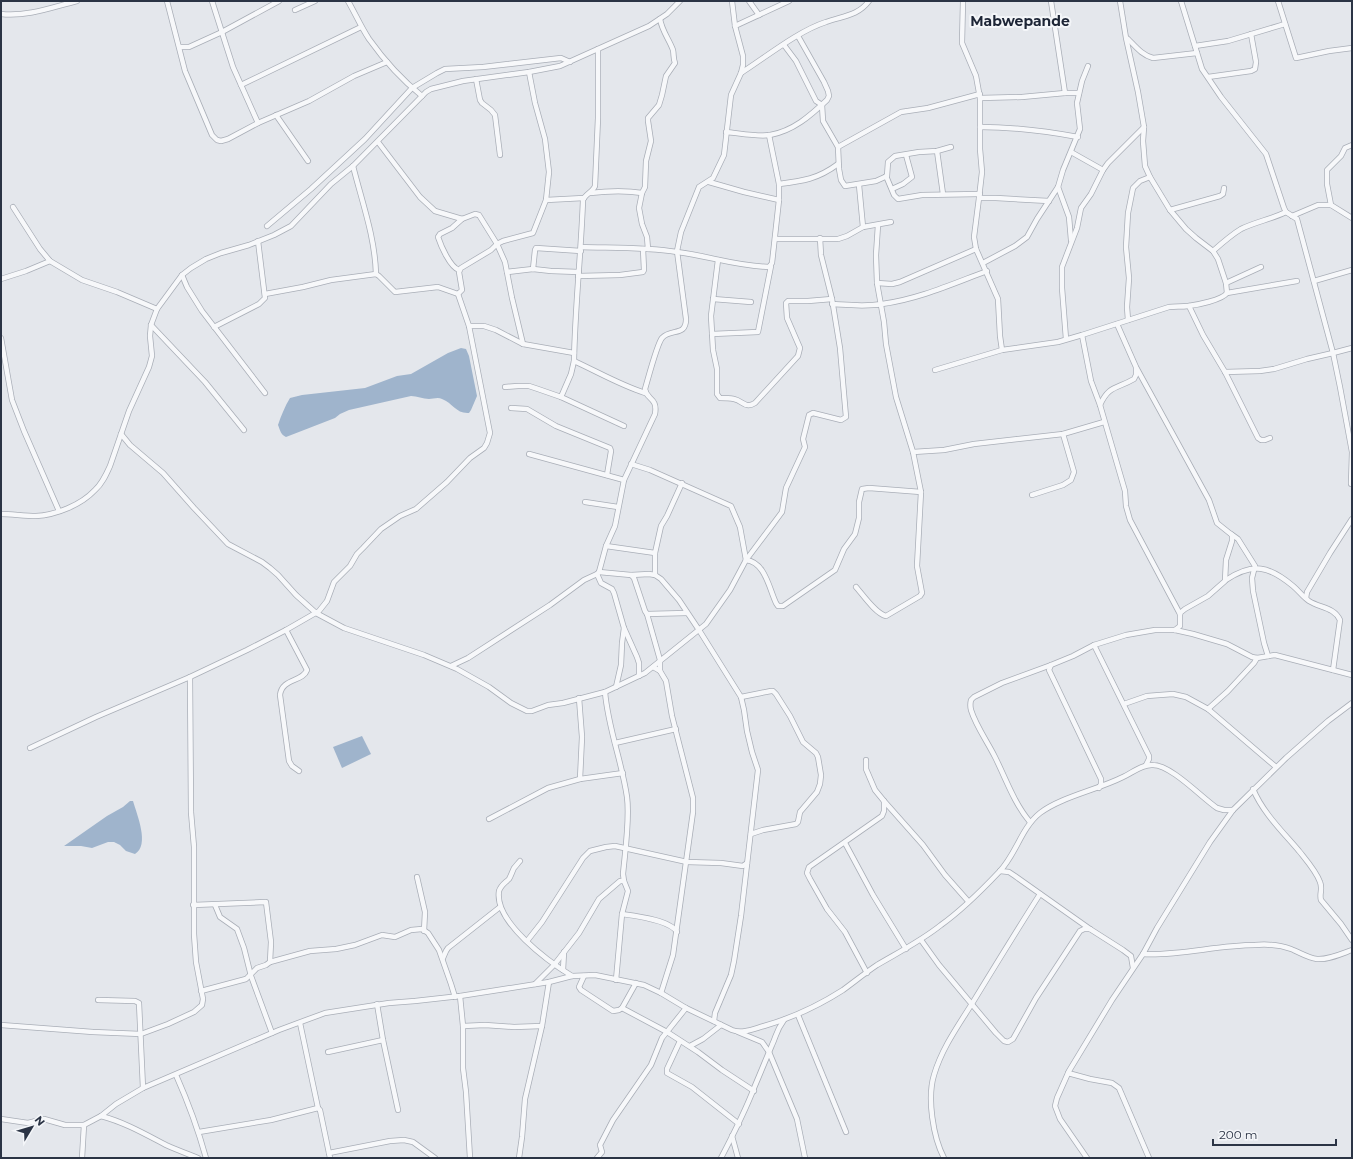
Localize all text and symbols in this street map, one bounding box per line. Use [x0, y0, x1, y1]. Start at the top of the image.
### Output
district label: Mabwepande [970, 12, 1070, 30]
north arrow [12, 1107, 52, 1147]
text: N [32, 1113, 48, 1129]
scale bar [1213, 1121, 1336, 1147]
text: 200 m [1219, 1127, 1258, 1142]

